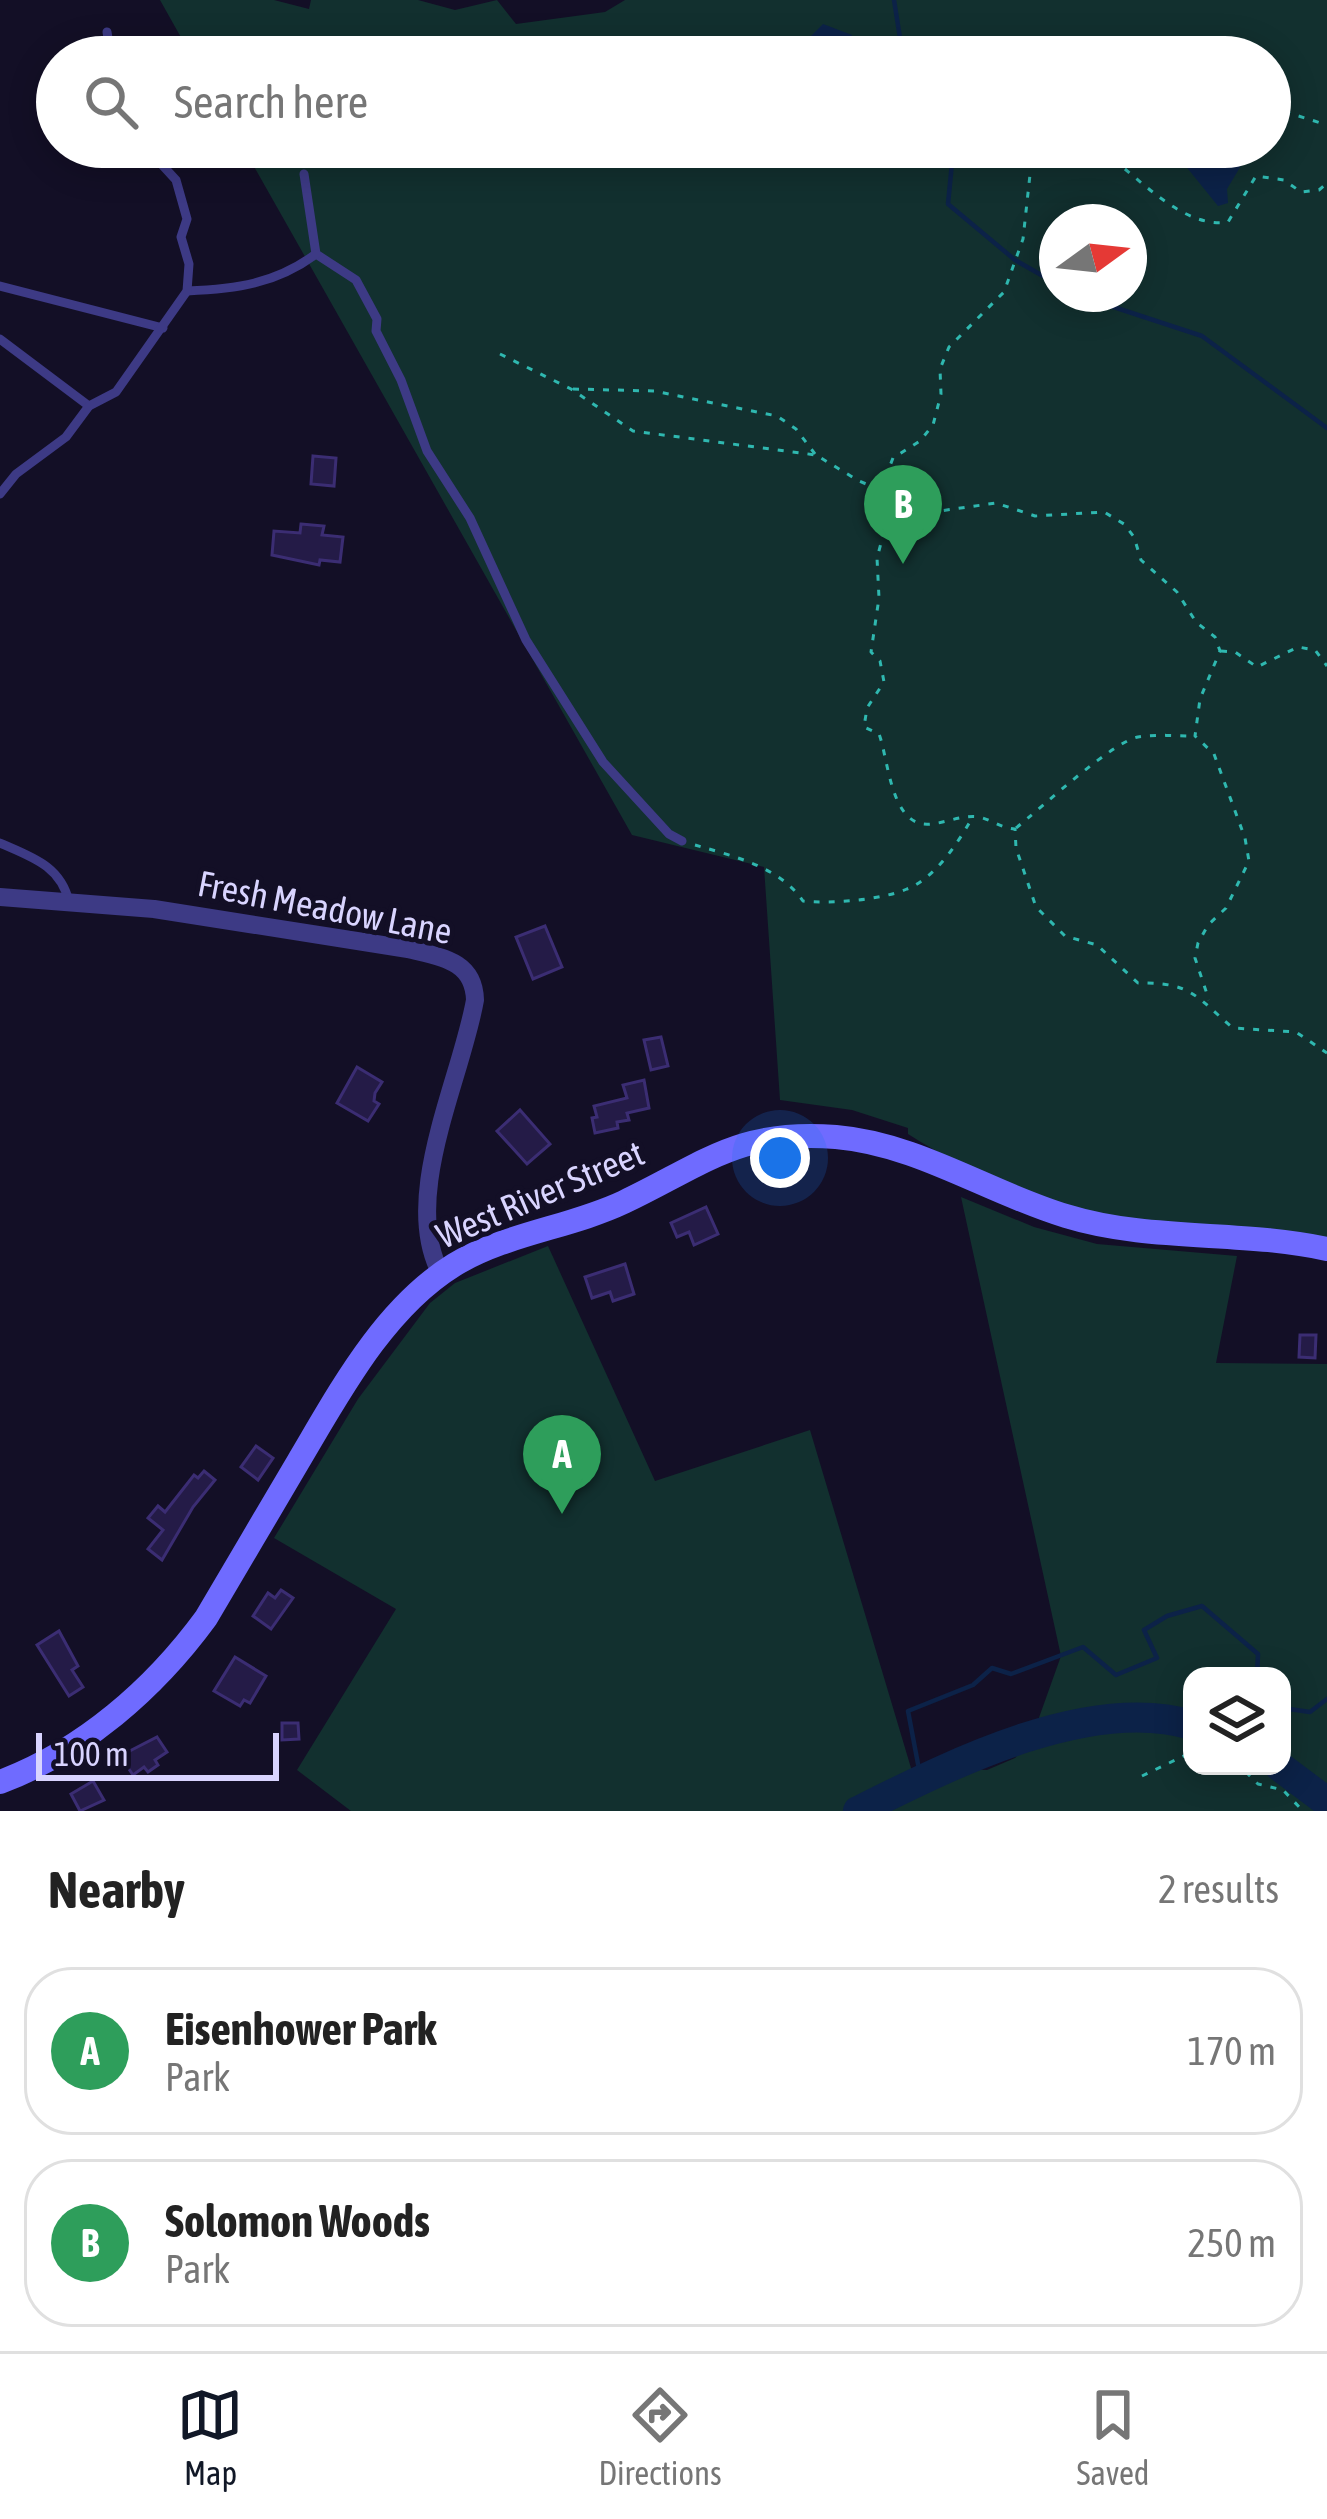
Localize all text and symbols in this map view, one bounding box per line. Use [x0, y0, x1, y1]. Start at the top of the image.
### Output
search box [36, 36, 1291, 168]
icon: search [78, 69, 144, 135]
text: Search here [174, 76, 368, 128]
north arrow [1039, 204, 1147, 312]
pin: B [864, 465, 942, 564]
street label: Fresh Meadow Lane [195, 862, 455, 952]
your location [750, 1128, 810, 1188]
street label: West River Street [430, 1131, 650, 1257]
pin: A [523, 1415, 601, 1514]
map controls [1183, 1667, 1291, 1775]
button: layers [1183, 1667, 1291, 1775]
scale bar [36, 1727, 279, 1780]
text: 100 m [54, 1735, 129, 1773]
text: Nearby [48, 1860, 185, 1919]
text: 2 results [1158, 1867, 1279, 1911]
text: Eisenhower Park [165, 2003, 437, 2055]
text: A [80, 2029, 100, 2073]
text: 170 m [1188, 2029, 1276, 2073]
text: Park [165, 2055, 230, 2099]
text: Solomon Woods [165, 2195, 430, 2247]
text: B [81, 2221, 99, 2265]
text: 250 m [1188, 2221, 1276, 2265]
text: Park [165, 2247, 230, 2291]
tab: Map [177, 2382, 243, 2492]
tab: Directions [598, 2382, 722, 2492]
tab: Saved [1077, 2382, 1149, 2492]

